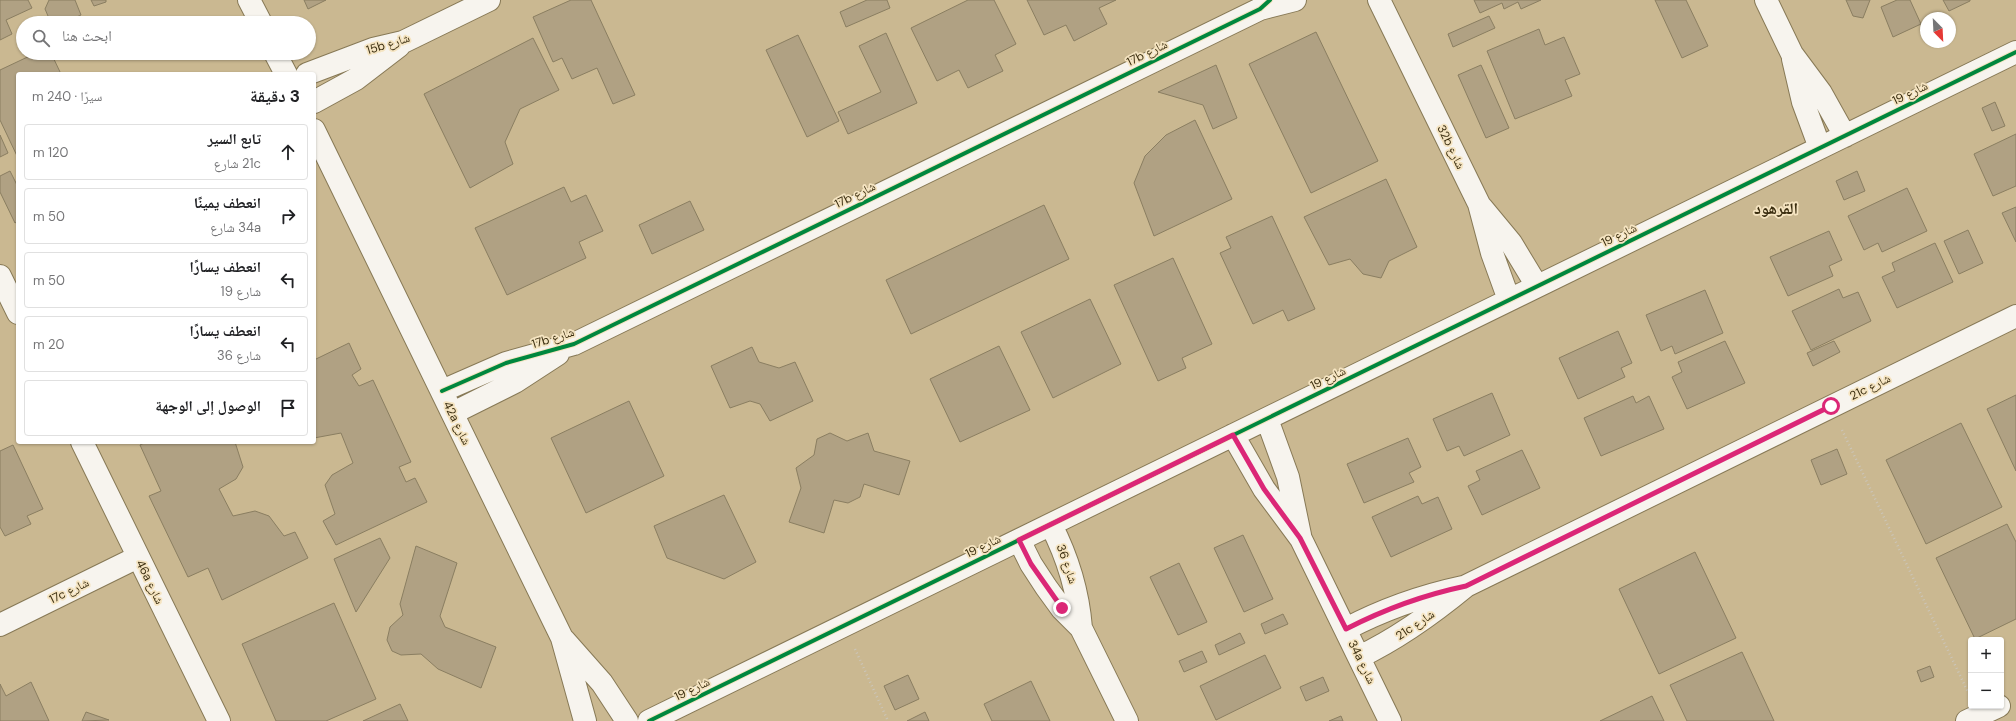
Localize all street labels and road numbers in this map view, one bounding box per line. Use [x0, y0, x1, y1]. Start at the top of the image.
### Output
street label: 15b شارع [364, 30, 412, 58]
street label: 17b شارع [1124, 36, 1170, 70]
street label: شارع 19 [1890, 78, 1930, 108]
street label: 32b شارع [1433, 122, 1469, 172]
street label: 17b شارع [832, 178, 878, 212]
street label: شارع 19 [1599, 220, 1639, 250]
street label: 17b شارع [530, 324, 576, 352]
street label: شارع 19 [1308, 363, 1348, 393]
street label: 21c شارع [1847, 370, 1893, 404]
street label: 42a شارع [440, 398, 474, 448]
street label: شارع 19 [963, 531, 1003, 561]
street label: شارع 36 [1053, 542, 1081, 586]
street label: 46a شارع [132, 557, 168, 607]
street label: 17c شارع [46, 574, 92, 607]
street label: 21c شارع [1392, 606, 1438, 644]
street label: 34a شارع [1345, 637, 1380, 687]
street label: شارع 19 [672, 674, 712, 704]

